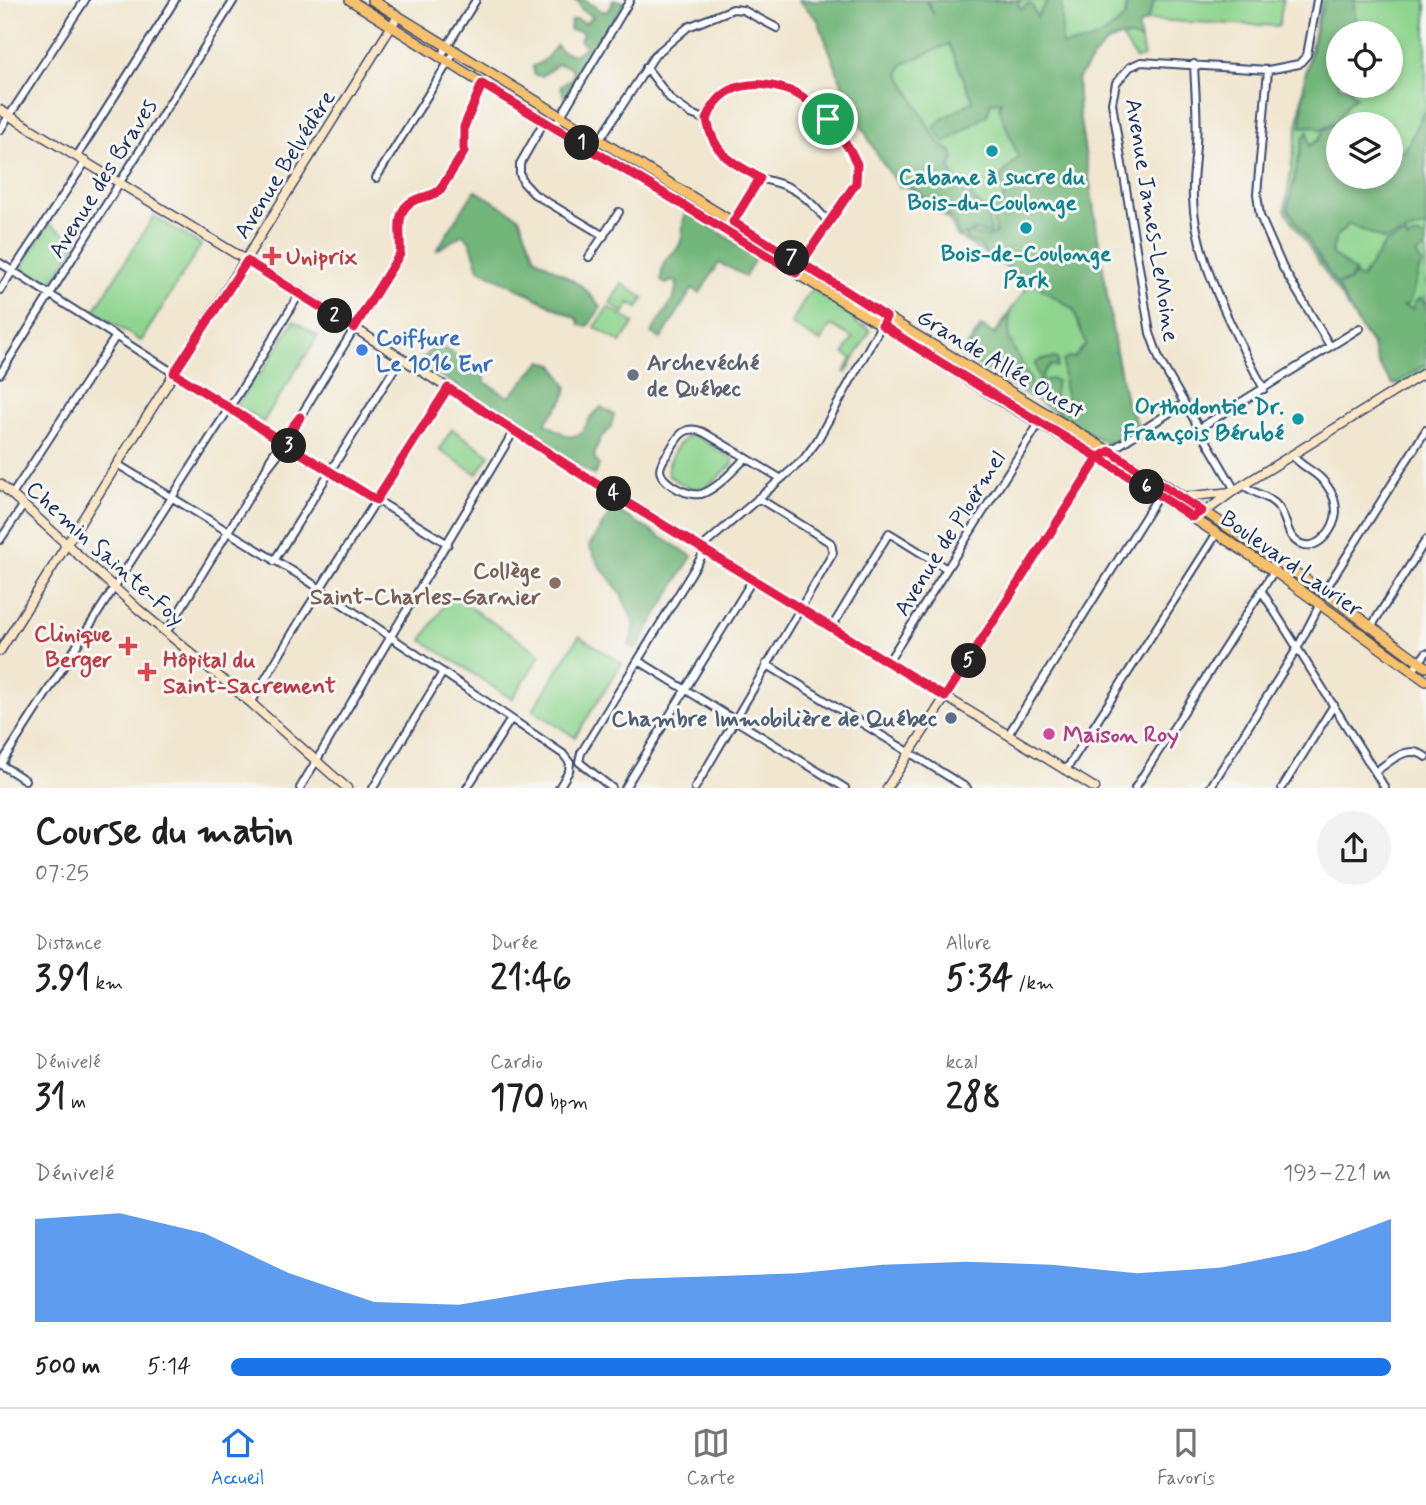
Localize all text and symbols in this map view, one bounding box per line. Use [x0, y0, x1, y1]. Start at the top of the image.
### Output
map controls [1326, 21, 1403, 189]
button: locate [1326, 21, 1403, 98]
street label: Avenue Belvédère [228, 85, 343, 245]
pin [798, 89, 858, 149]
street label: Avenue des Braves [42, 93, 165, 265]
street label: Avenue James-LeMoine [1117, 97, 1185, 344]
icon: arrive [809, 100, 847, 138]
button: layers [1326, 112, 1403, 189]
pin: 1 [564, 125, 600, 160]
text: 1 [577, 130, 586, 155]
marker: Cabane à sucre du Bois-du-Coulonge [984, 143, 1000, 159]
place label: Cabane à sucre du Bois-du-Coulonge [899, 163, 1086, 219]
marker: Bois-de-Coulonge Park [1018, 220, 1034, 236]
pin: 7 [774, 240, 810, 276]
place label: Bois-de-Coulonge Park [941, 240, 1112, 296]
place label: Uniprix [286, 243, 358, 273]
text: 7 [786, 245, 797, 270]
marker: Uniprix [264, 248, 280, 264]
pin: 2 [318, 298, 352, 334]
text: 2 [330, 303, 339, 328]
street label: Grande Allée Ouest [911, 303, 1089, 427]
place label: Coiffure Le 1016 Enr [376, 324, 494, 380]
marker: Coiffure Le 1016 Enr [354, 342, 370, 358]
place label: Archevéché de Québec [647, 349, 760, 405]
marker: Archevéché de Québec [625, 367, 641, 383]
place label: Orthodontie Dr. François Bérubé [1123, 393, 1285, 449]
marker: Orthodontie Dr. François Bérubé [1290, 411, 1306, 427]
pin: 3 [272, 428, 306, 464]
text: 3 [284, 433, 293, 458]
street label: Avenue de Ploërmel [888, 446, 1014, 622]
pin: 6 [1130, 470, 1164, 504]
text: 6 [1142, 474, 1151, 499]
street label: Chemin Sainte-Foy [19, 475, 191, 634]
pin: 4 [596, 476, 632, 512]
text: 4 [608, 481, 619, 506]
street label: Boulevard Laurier [1214, 504, 1368, 625]
place label: Collège Saint-Charles-Garnier [310, 557, 542, 613]
marker: Collège Saint-Charles-Garnier [547, 575, 563, 591]
place label: Clinique Berger [34, 620, 112, 678]
marker: Clinique Berger [118, 636, 138, 656]
pin: 5 [951, 644, 986, 678]
place label: Hôpital du Saint-Sacrement [163, 646, 336, 702]
text: 5 [963, 648, 974, 673]
marker: Hôpital du Saint-Sacrement [137, 662, 157, 682]
place label: Chambre Immobilière de Québec [611, 705, 938, 735]
marker: Chambre Immobilière de Québec [943, 710, 959, 726]
place label: Maison Roy [1063, 721, 1179, 751]
marker: Maison Roy [1041, 726, 1057, 742]
text: Course du matin [35, 808, 293, 857]
button: share [1317, 811, 1391, 885]
text: 07:25 [35, 859, 89, 889]
text: Distance [35, 931, 102, 956]
text: Durée [490, 931, 538, 956]
text: Allure [946, 931, 991, 956]
text: 3.91 [35, 956, 90, 1002]
text: 21:46 [490, 956, 572, 1002]
text: 5:34 [946, 956, 1013, 1002]
text: km [90, 971, 123, 996]
text: /km [1013, 971, 1054, 996]
text: Dénivelé [35, 1050, 101, 1075]
text: Cardio [490, 1050, 543, 1075]
text: kcal [946, 1050, 978, 1075]
text: 31 [35, 1075, 66, 1121]
text: 170 [490, 1075, 545, 1121]
text: 288 [946, 1075, 1001, 1121]
text: m [66, 1090, 86, 1115]
text: bpm [545, 1090, 588, 1115]
text: Dénivelé [35, 1159, 114, 1189]
text: 193–221 m [1283, 1159, 1391, 1189]
text: 500 m [35, 1352, 100, 1382]
text: 5:14 [147, 1352, 191, 1382]
tab: Accueil [211, 1424, 264, 1491]
tab: Carte [686, 1424, 735, 1491]
tab: Favoris [1157, 1424, 1215, 1491]

